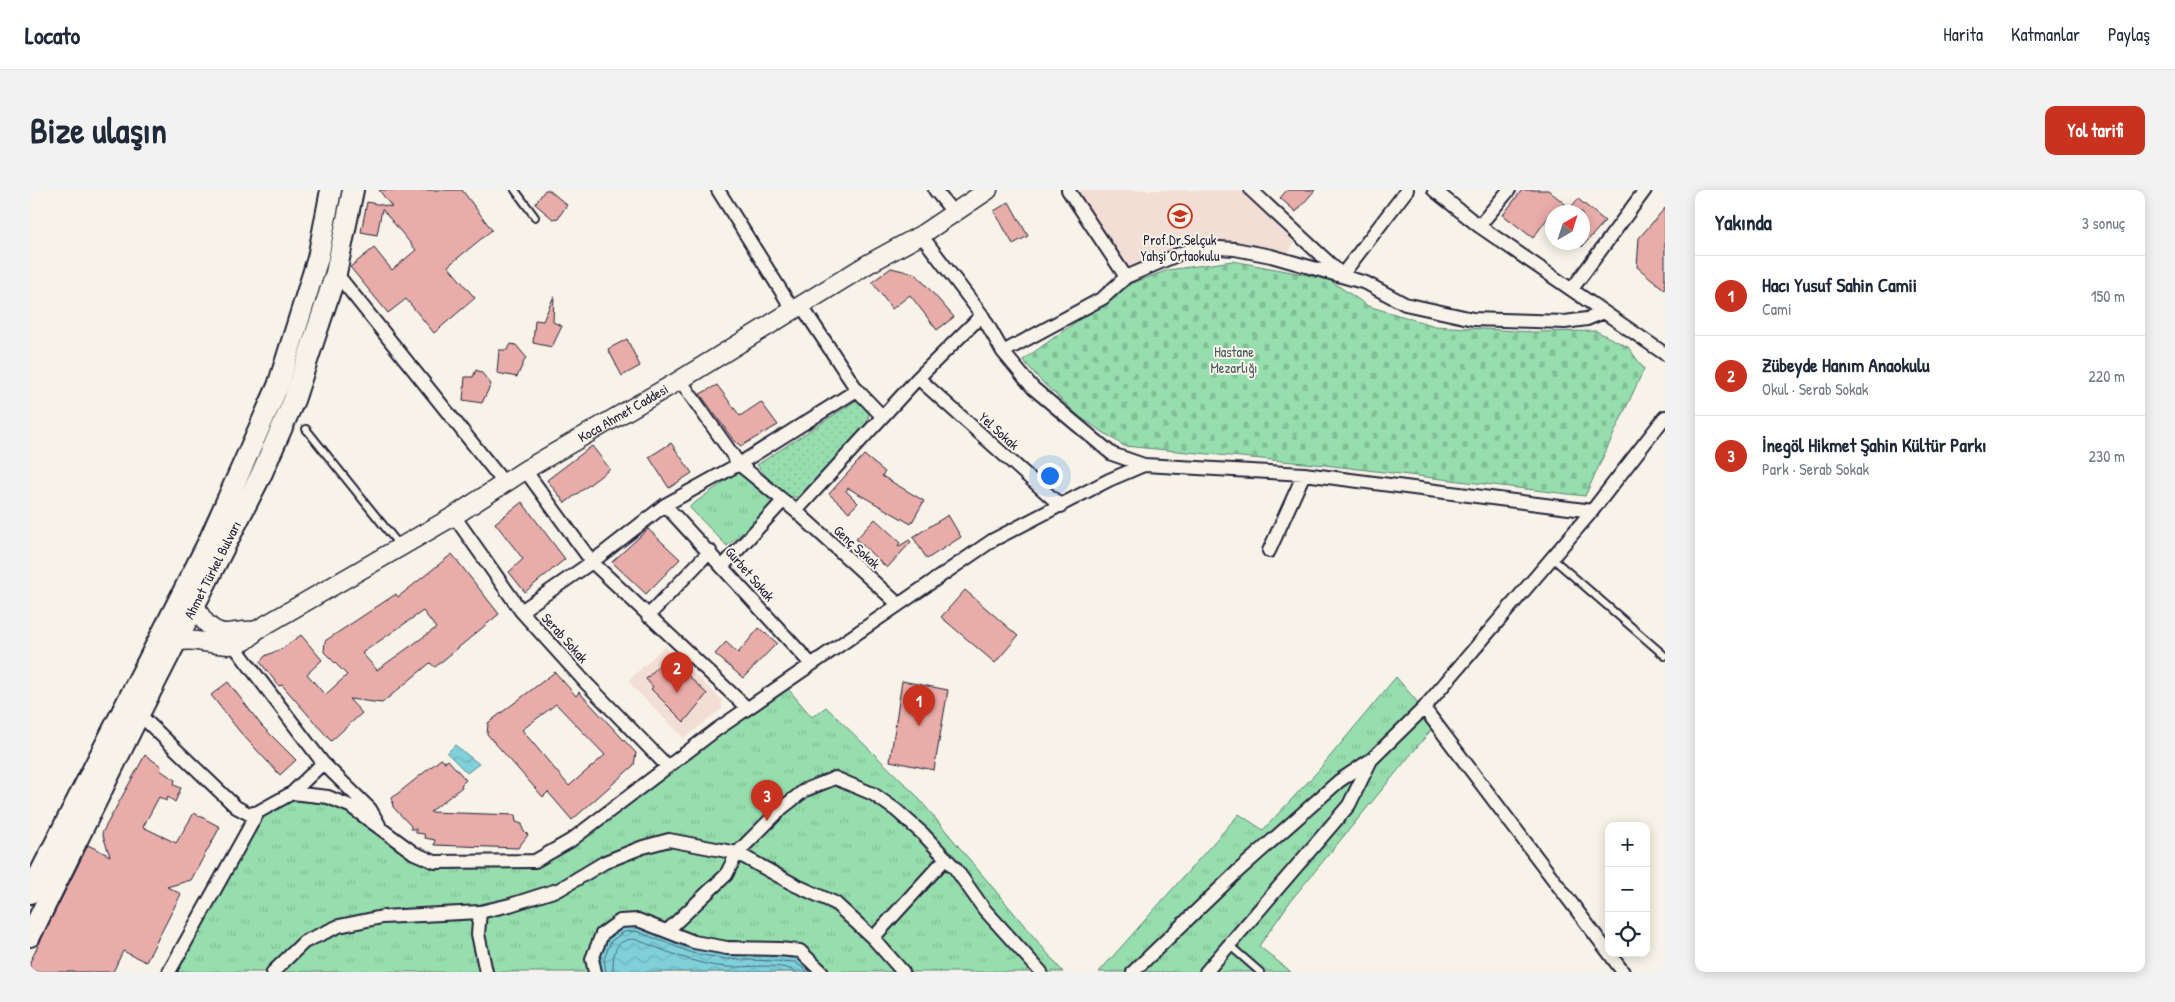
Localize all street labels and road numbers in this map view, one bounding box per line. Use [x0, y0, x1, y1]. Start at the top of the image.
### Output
street label: Koca Ahmet Caddesi [574, 379, 671, 446]
street label: Yel Sokak [975, 408, 1024, 454]
street label: Ahmet Türkel Bulvarı [179, 517, 245, 622]
street label: Genç Sokak [830, 521, 885, 573]
street label: Gurbet Sokak [721, 542, 779, 605]
street label: Serab Sokak [538, 609, 593, 667]

